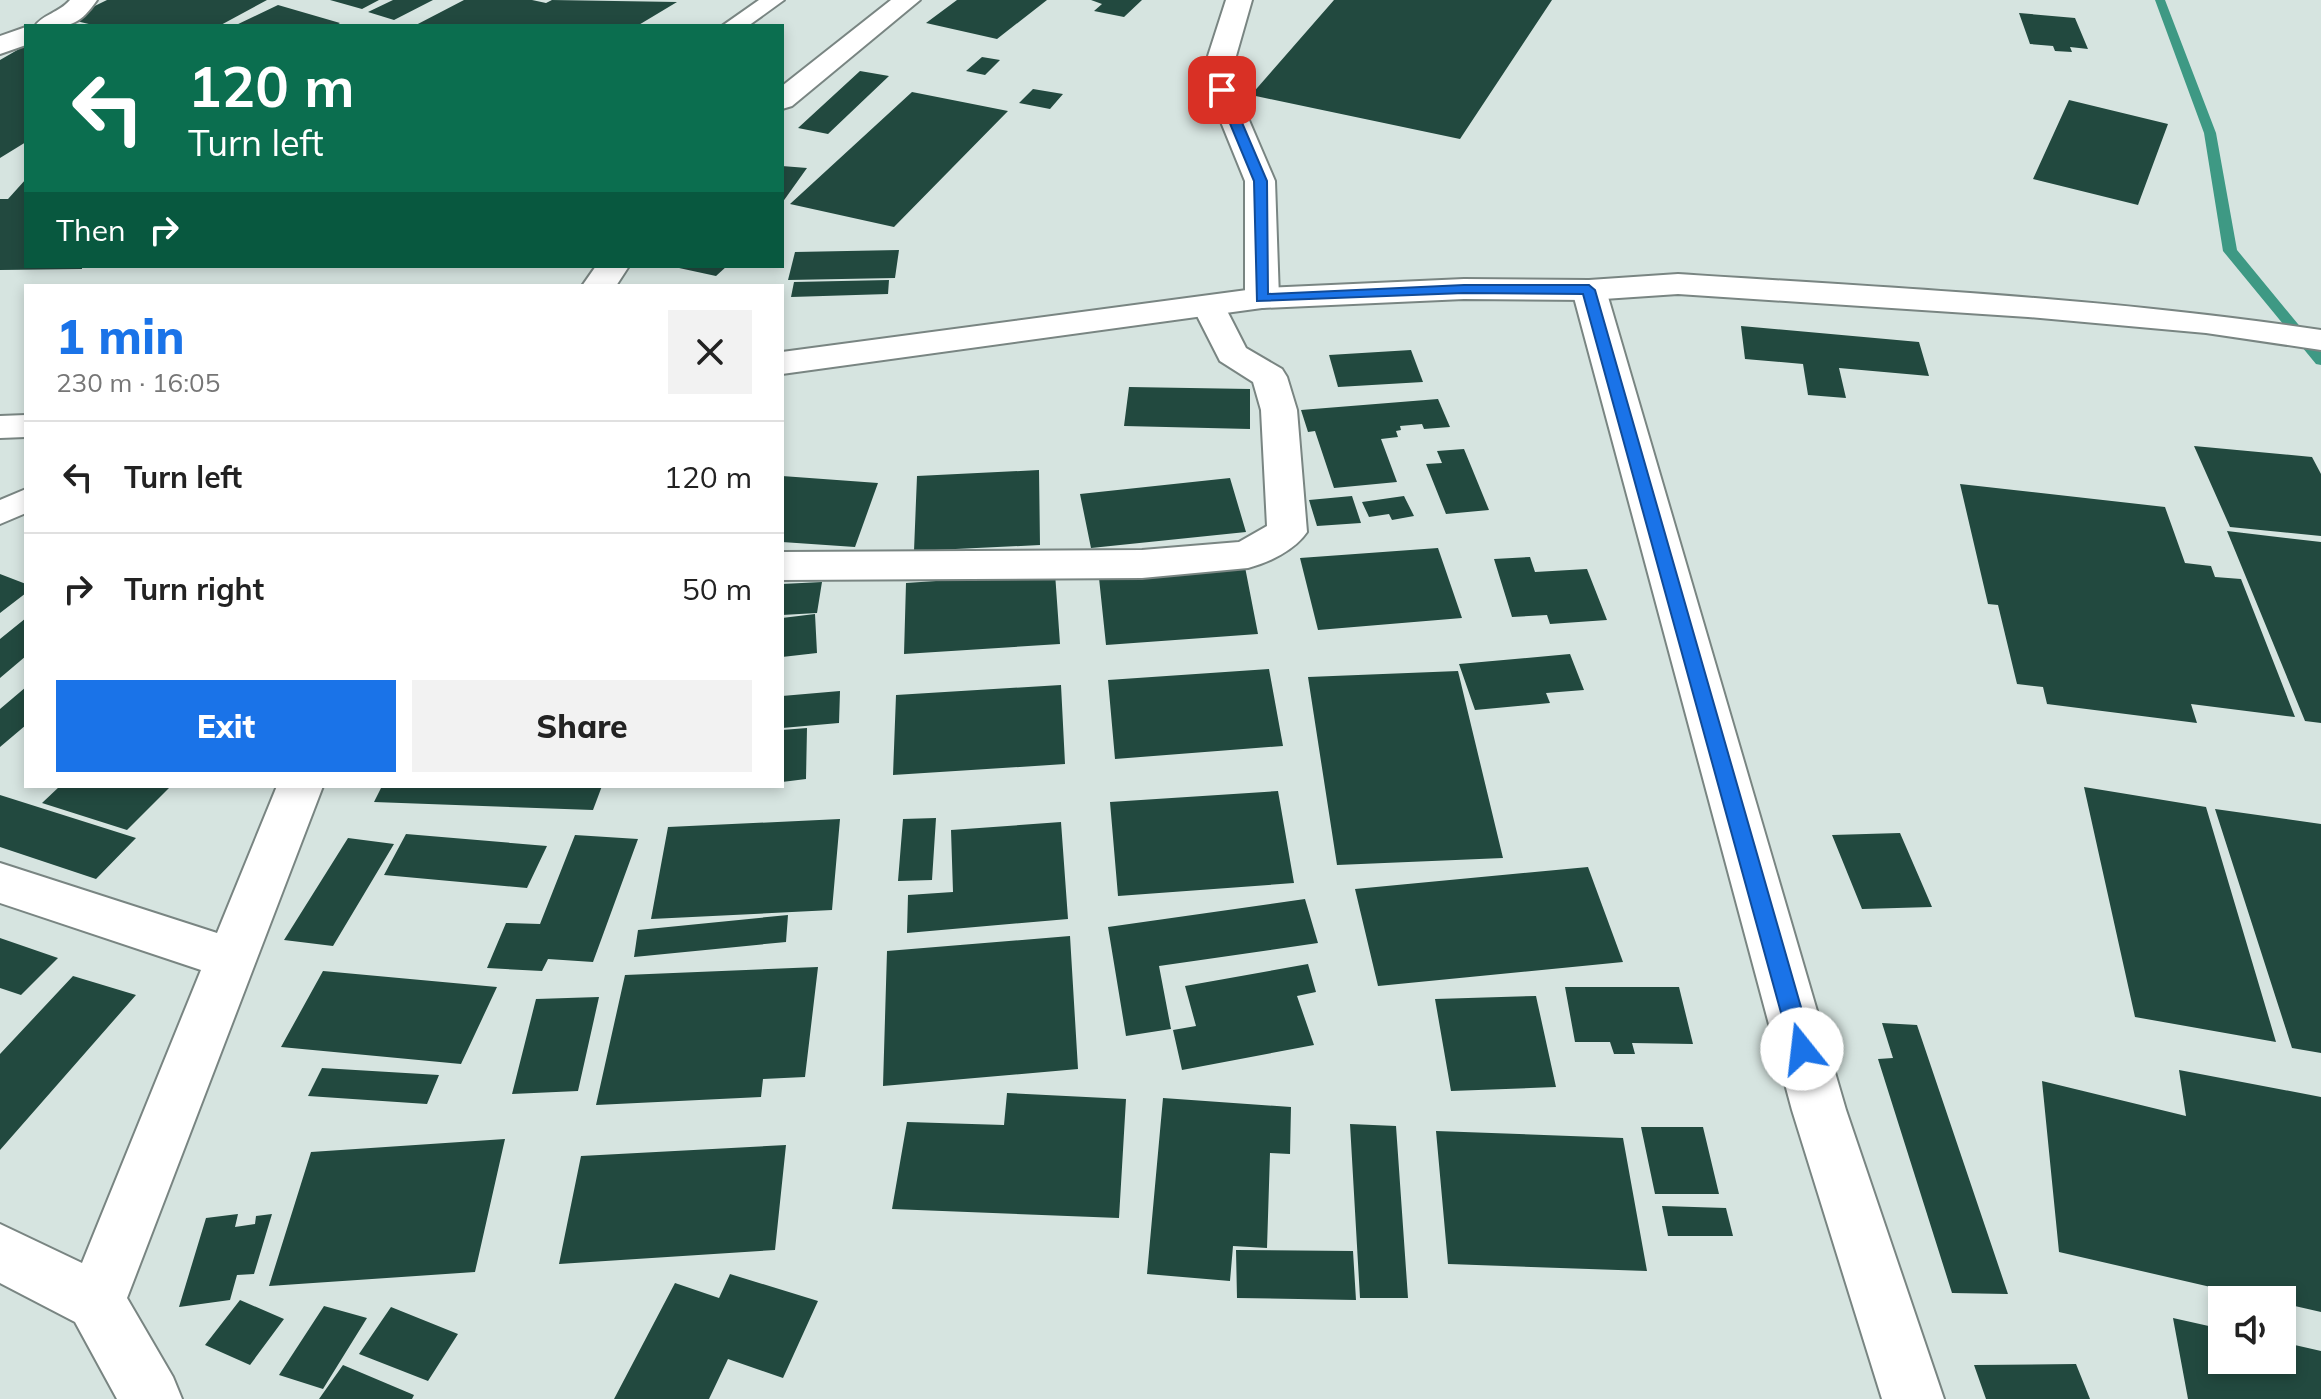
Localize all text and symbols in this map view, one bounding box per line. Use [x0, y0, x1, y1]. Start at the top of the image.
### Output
text: 120 m [188, 51, 355, 121]
icon: left [56, 56, 160, 160]
pin [1188, 56, 1256, 124]
icon: arrive [1200, 68, 1244, 112]
text: Turn left [188, 120, 324, 165]
icon: right [142, 208, 186, 252]
text: Then [56, 211, 126, 249]
text: 1 min [56, 306, 185, 366]
button: close [668, 310, 752, 394]
text: 230 m · 16:05 [56, 366, 220, 399]
icon: left [56, 455, 100, 499]
text: Turn left [124, 458, 242, 496]
text: 120 m [664, 458, 752, 496]
icon: right [56, 567, 100, 611]
text: Turn right [124, 570, 264, 608]
text: 50 m [682, 570, 752, 608]
button: Exit [56, 680, 396, 772]
button: Share [412, 680, 752, 772]
position arrow [1760, 1007, 1844, 1091]
map controls [2208, 1286, 2296, 1374]
button: sound [2208, 1286, 2296, 1374]

